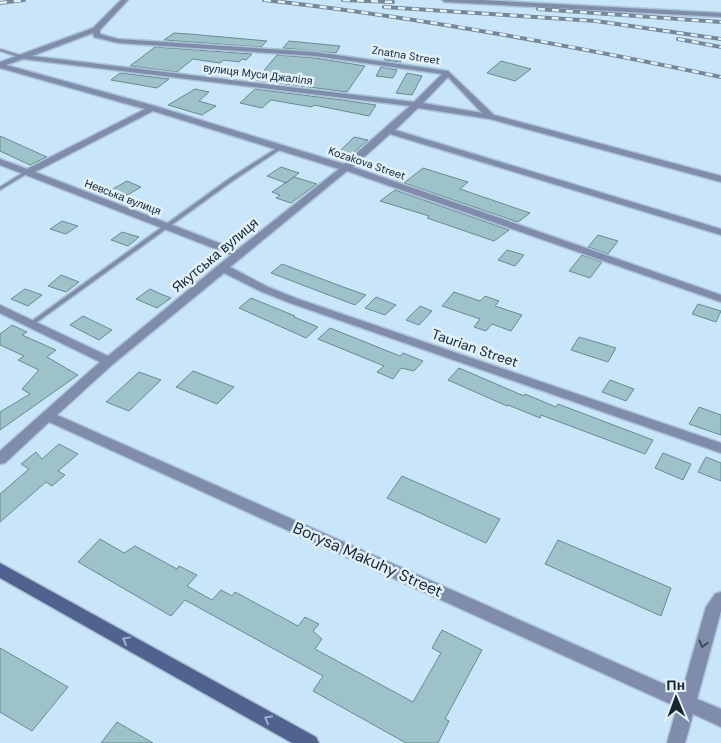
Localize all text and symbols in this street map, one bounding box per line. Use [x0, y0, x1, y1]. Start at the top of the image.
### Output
street label: Znatna Street [371, 43, 441, 67]
street label: вулиця Муси Джаліля [203, 60, 313, 88]
street label: Kozakova Street [327, 143, 407, 183]
street label: Невська вулиця [83, 176, 163, 218]
street label: Якутська вулиця [168, 214, 262, 296]
street label: Taurian Street [429, 325, 521, 371]
street label: Borysa Makuhy Street [290, 517, 446, 602]
one-way arrow [122, 636, 131, 646]
one-way arrow [699, 639, 709, 648]
north arrow [651, 673, 701, 723]
text: Пн [666, 676, 685, 694]
one-way arrow [264, 716, 273, 726]

